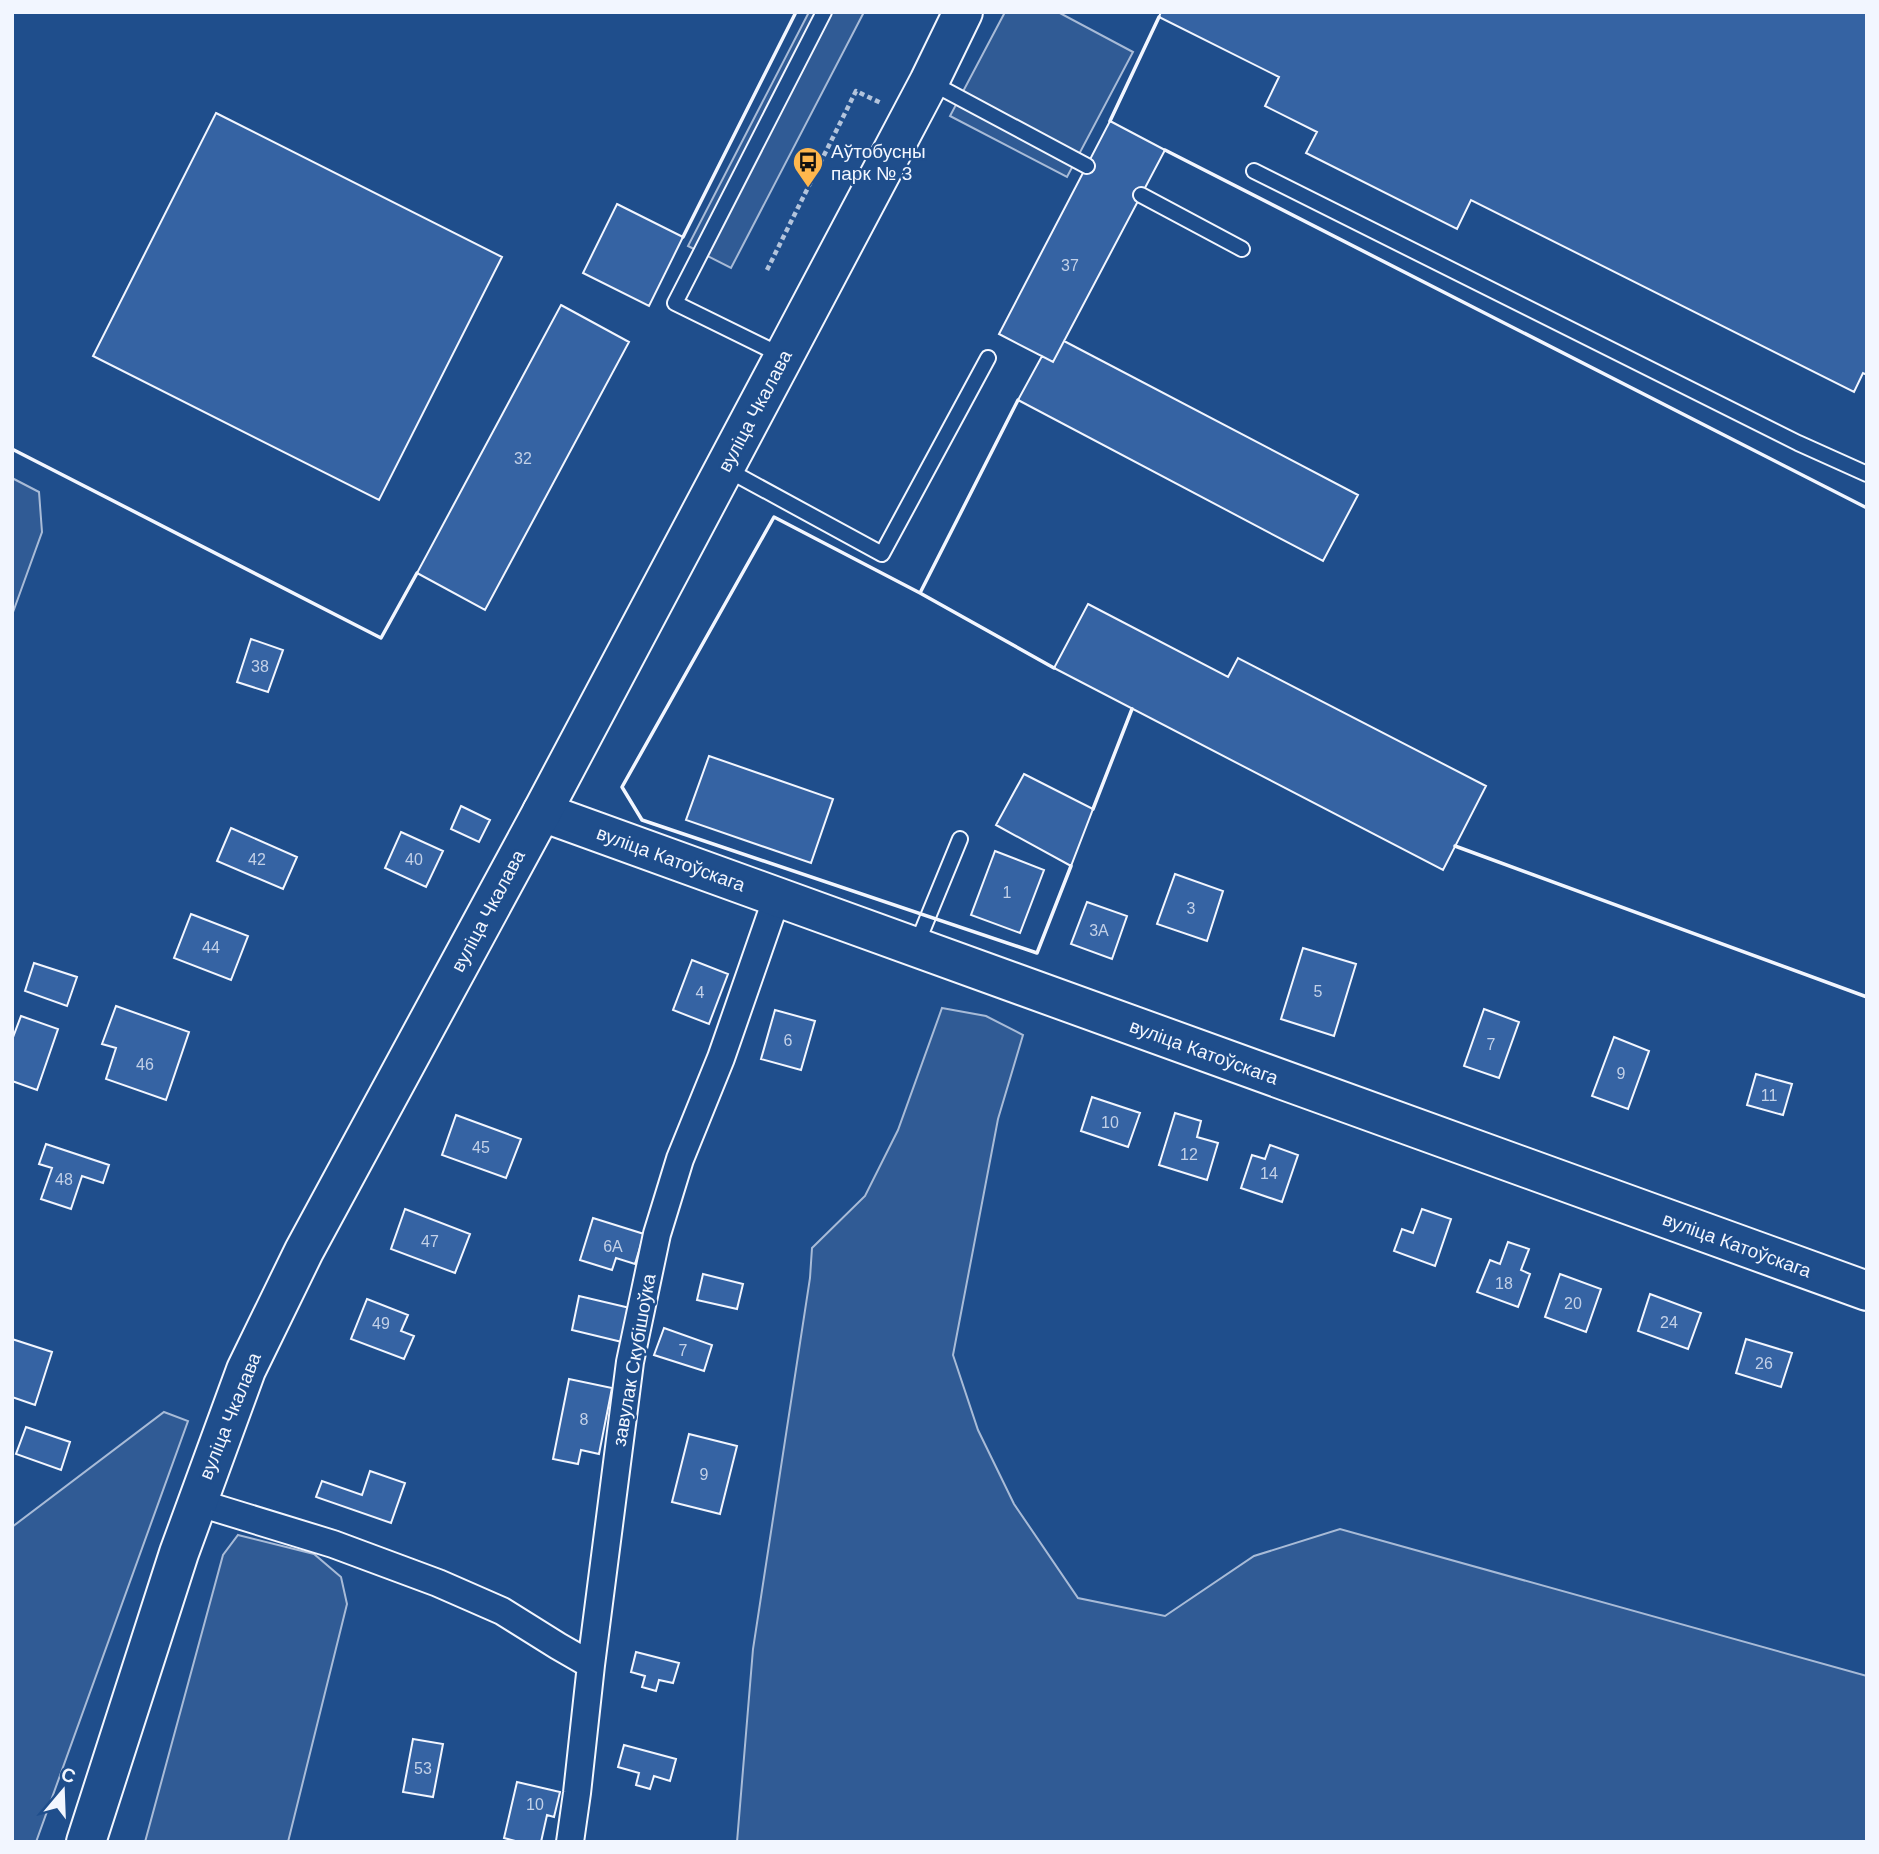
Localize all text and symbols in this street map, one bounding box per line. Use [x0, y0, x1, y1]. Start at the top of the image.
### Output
place label: Аўтобусны парк № 3 [831, 141, 926, 184]
bus stop icon: Аўтобусны парк № 3 [791, 145, 825, 189]
house number: 37 [1061, 257, 1079, 274]
street label: вуліца Чкалава [714, 346, 796, 475]
house number: 32 [514, 450, 532, 467]
house number: 38 [251, 658, 269, 675]
street label: вуліца Катоўскага [594, 822, 748, 896]
street label: вуліца Чкалава [447, 846, 529, 975]
house number: 42 [248, 851, 266, 868]
house number: 40 [405, 851, 423, 868]
house number: 1 [1003, 884, 1012, 901]
house number: 3 [1187, 900, 1196, 917]
house number: 3А [1089, 922, 1109, 939]
house number: 44 [202, 939, 220, 956]
house number: 5 [1314, 983, 1323, 1000]
house number: 4 [696, 984, 705, 1001]
street label: вуліца Катоўскага [1127, 1015, 1281, 1089]
house number: 6 [784, 1032, 793, 1049]
house number: 7 [1487, 1036, 1496, 1053]
house number: 46 [136, 1056, 154, 1073]
house number: 9 [1617, 1065, 1626, 1082]
house number: 11 [1761, 1087, 1777, 1104]
house number: 10 [1101, 1114, 1119, 1131]
house number: 45 [472, 1139, 490, 1156]
house number: 12 [1180, 1146, 1198, 1163]
house number: 14 [1260, 1165, 1278, 1182]
house number: 48 [55, 1171, 73, 1188]
street label: вуліца Катоўскага [1660, 1208, 1814, 1282]
house number: 47 [421, 1233, 439, 1250]
house number: 6А [603, 1238, 623, 1255]
street label: завулак Скубішоўка [608, 1272, 660, 1448]
house number: 18 [1495, 1275, 1513, 1292]
house number: 20 [1564, 1295, 1582, 1312]
house number: 24 [1660, 1314, 1678, 1331]
house number: 49 [372, 1315, 390, 1332]
house number: 7 [679, 1342, 688, 1359]
street label: вуліца Чкалава [195, 1349, 265, 1482]
house number: 26 [1755, 1355, 1773, 1372]
house number: 8 [580, 1411, 589, 1428]
house number: 9 [700, 1466, 709, 1483]
north arrow [28, 1756, 98, 1826]
house number: 53 [414, 1760, 432, 1777]
text: С [58, 1763, 79, 1788]
house number: 10 [526, 1796, 544, 1813]

